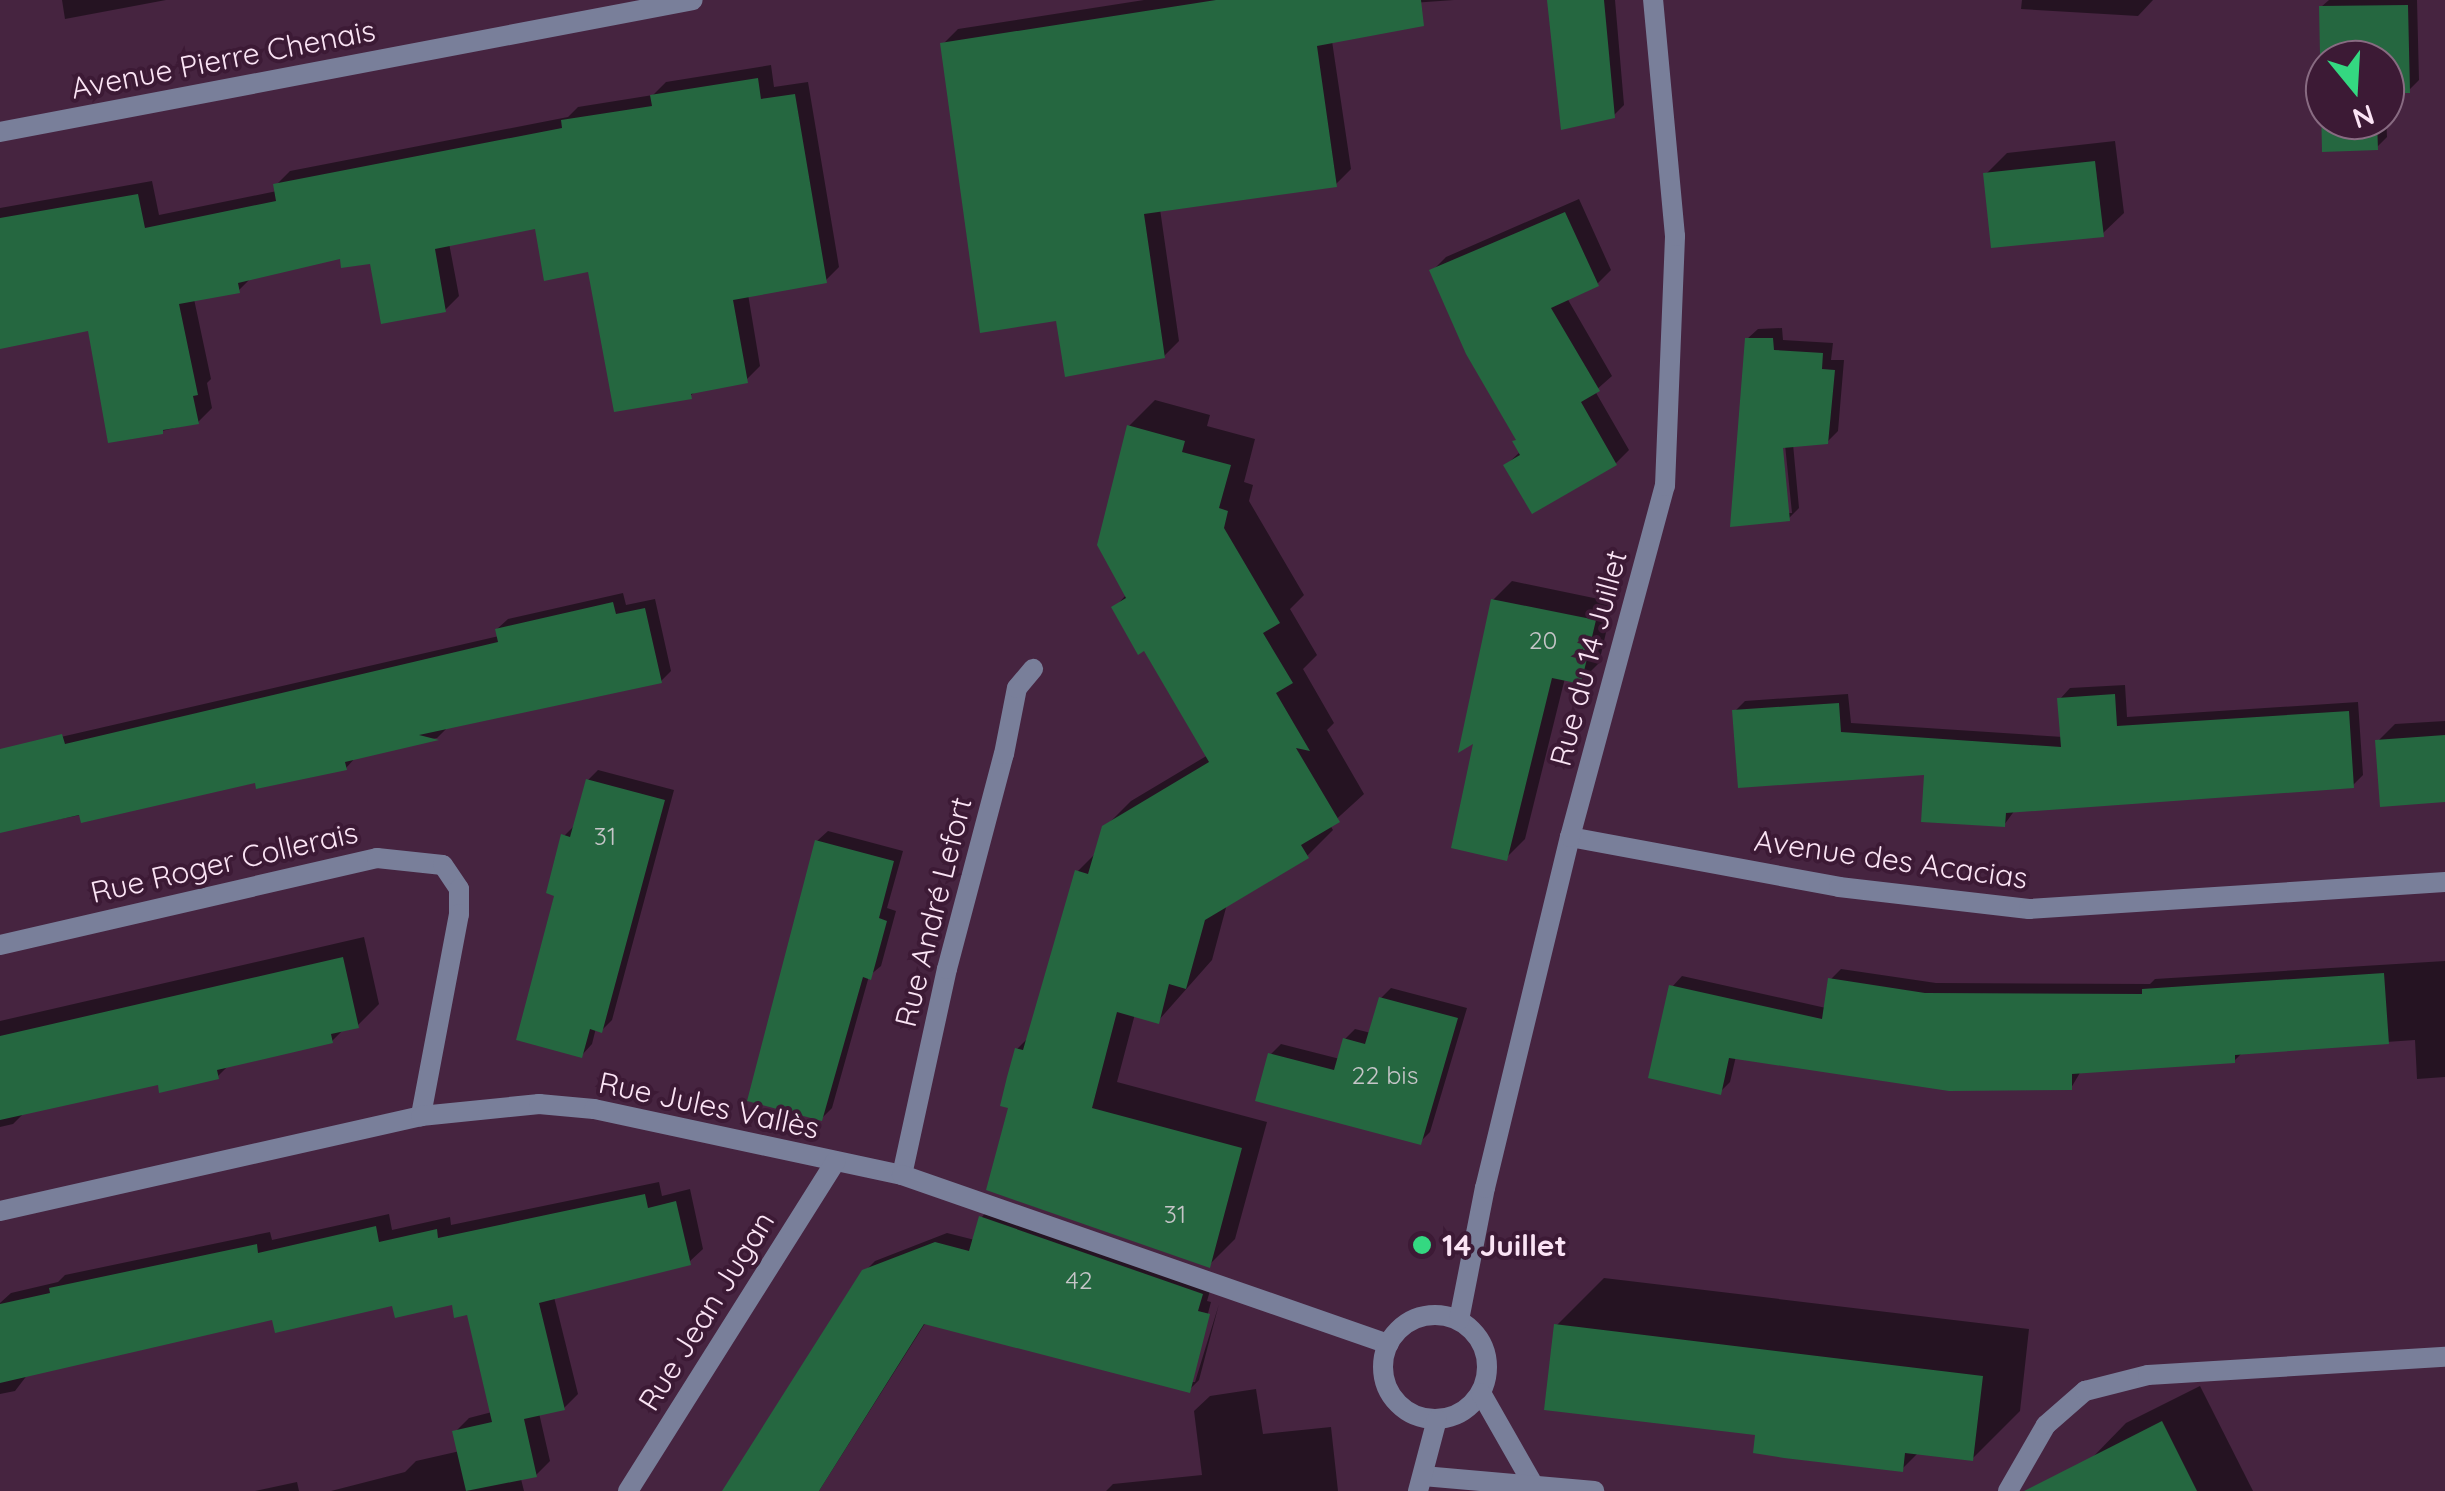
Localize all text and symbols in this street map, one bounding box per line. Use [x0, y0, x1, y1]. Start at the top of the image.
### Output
street label: Avenue Pierre Chenais [68, 12, 378, 106]
north arrow [2305, 40, 2405, 140]
text: N [2349, 97, 2379, 137]
street label: Rue du 14 Juillet [1542, 546, 1634, 770]
house number: 20 [1529, 625, 1557, 655]
street label: Rue André Lefort [887, 793, 979, 1031]
street label: Rue Roger Collerais [87, 814, 361, 910]
house number: 31 [594, 821, 616, 851]
street label: Avenue des Acacias [1752, 822, 2030, 896]
house number: 22 bis [1352, 1060, 1418, 1090]
street label: Rue Jules Vallès [596, 1064, 822, 1146]
house number: 31 [1164, 1199, 1186, 1229]
street label: Rue Jean Jugan [630, 1205, 782, 1417]
place label: 14 Juillet [1442, 1227, 1567, 1263]
marker: 14 Juillet [1411, 1234, 1433, 1256]
house number: 42 [1065, 1265, 1093, 1295]

